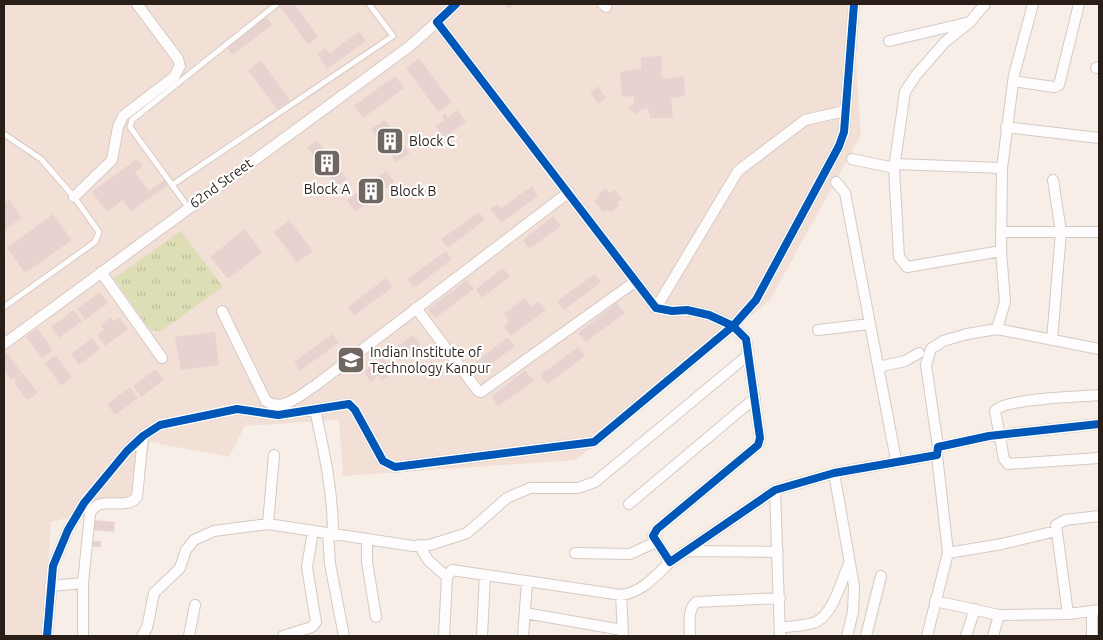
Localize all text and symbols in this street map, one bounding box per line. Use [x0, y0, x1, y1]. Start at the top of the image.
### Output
building icon: Block C [375, 126, 405, 156]
place label: Block C [409, 133, 456, 149]
building icon: Block A [312, 148, 342, 178]
street label: 62nd Street [186, 154, 256, 211]
building icon: Block B [356, 176, 386, 206]
place label: Block A [304, 181, 350, 197]
place label: Block B [390, 183, 437, 199]
place label: Indian Institute of Technology Kanpur [370, 344, 491, 376]
school or university icon: Indian Institute of Technology Kanpur [336, 345, 366, 375]

